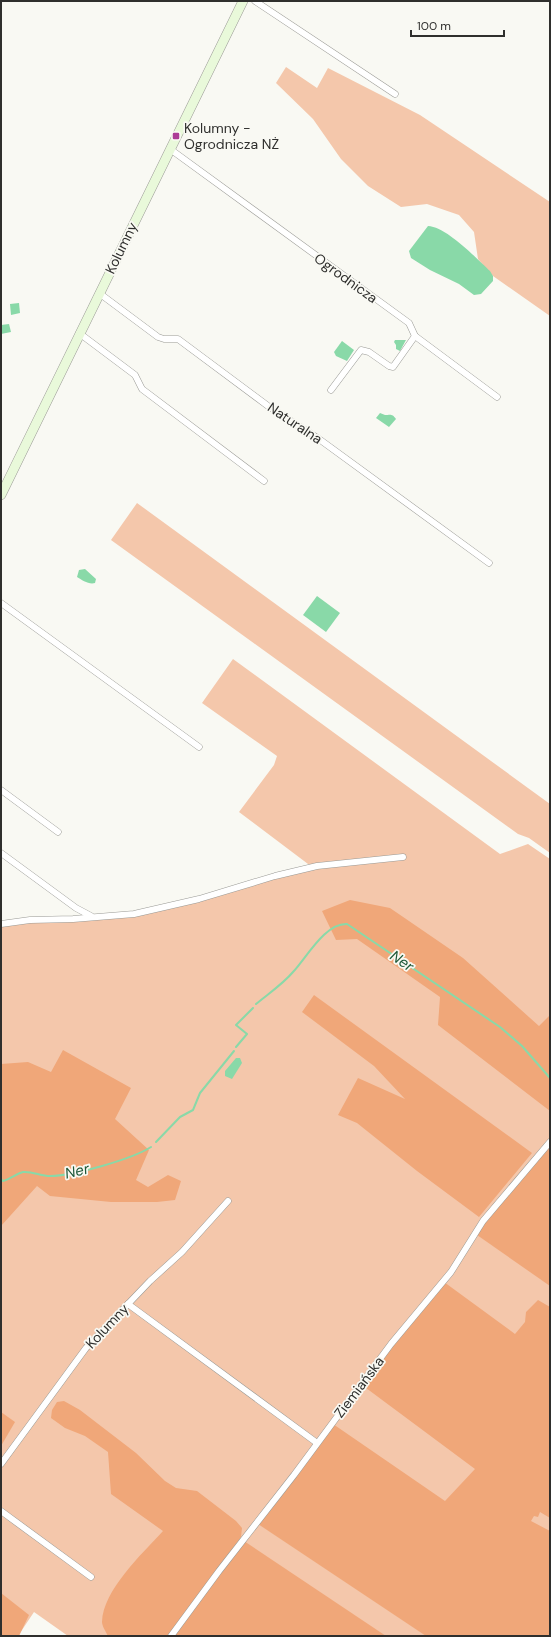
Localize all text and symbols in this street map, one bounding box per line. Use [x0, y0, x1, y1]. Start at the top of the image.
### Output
scale bar [411, 12, 504, 38]
text: 100 m [417, 18, 451, 34]
place label: Kolumny - Ogrodnicza NŻ [184, 119, 279, 153]
marker: Kolumny - Ogrodnicza NŻ [171, 131, 181, 141]
street label: Kolumny [101, 219, 141, 277]
street label: Ogrodnicza [311, 249, 381, 307]
street label: Naturalna [264, 398, 326, 448]
water label: Ner [386, 946, 418, 976]
water label: Ner [63, 1158, 92, 1183]
street label: Kolumny [82, 1300, 133, 1352]
street label: Ziemiańska [330, 1353, 388, 1421]

